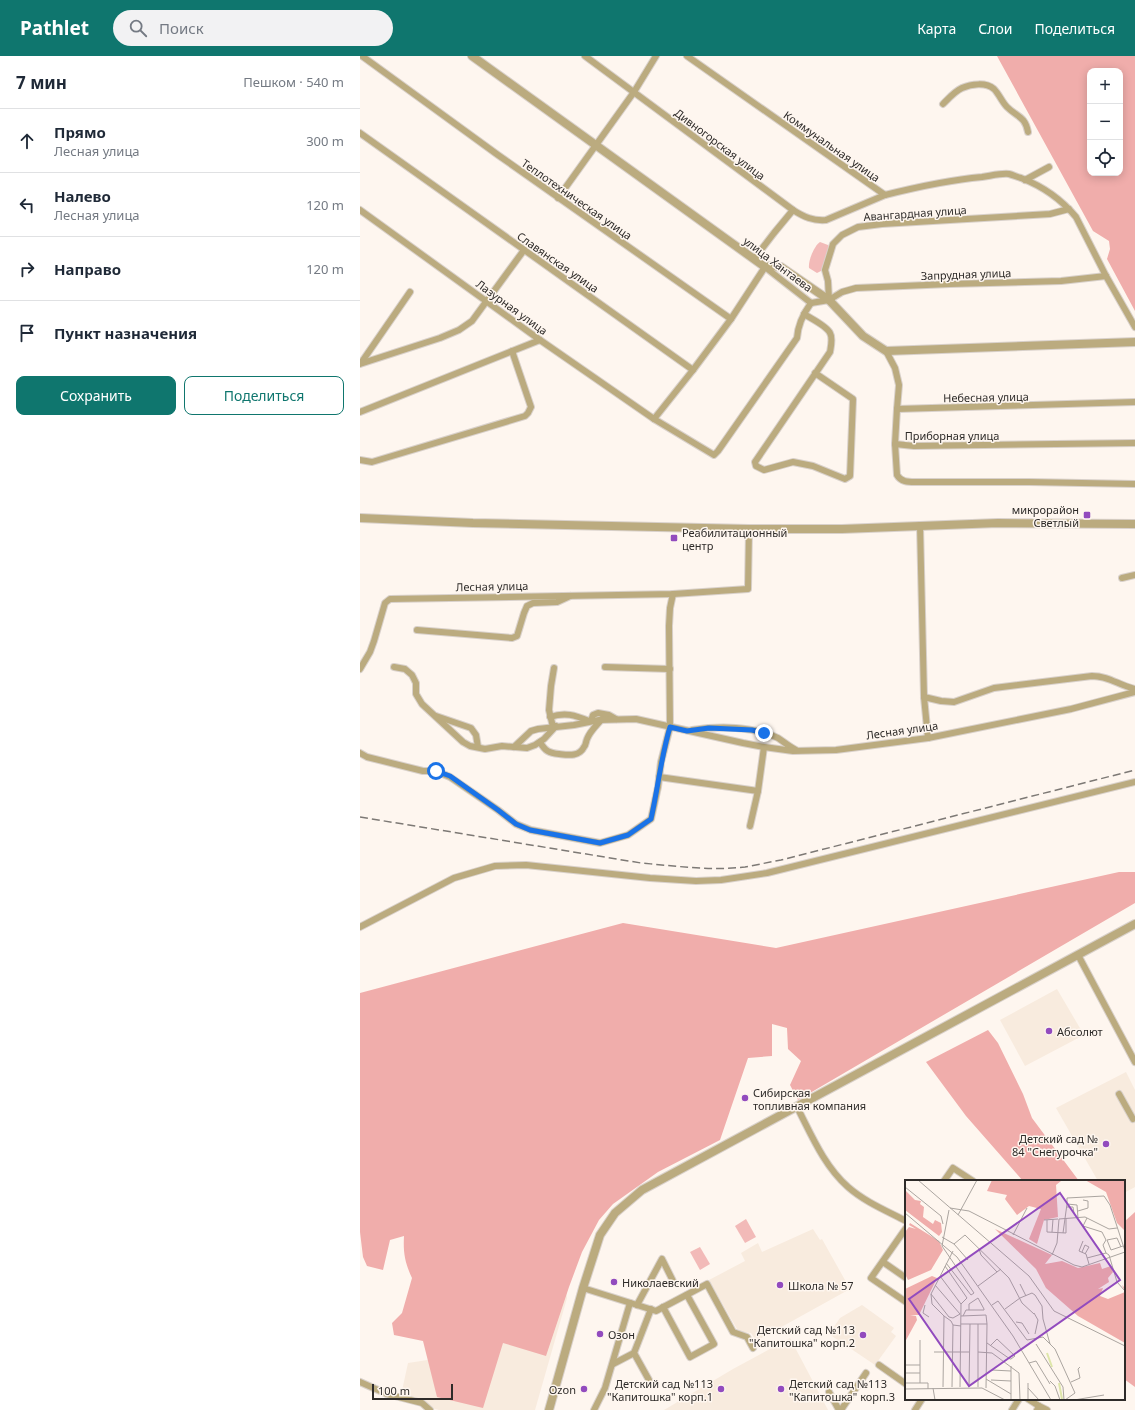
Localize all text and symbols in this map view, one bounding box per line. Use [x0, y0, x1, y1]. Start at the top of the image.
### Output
search box [113, 10, 393, 46]
text: Pathlet [20, 15, 89, 41]
icon: search [127, 17, 149, 39]
text: Поиск [159, 18, 204, 38]
text: Карта [917, 19, 956, 38]
text: Слои [978, 19, 1012, 38]
text: Поделиться [1034, 19, 1115, 38]
map controls [1087, 68, 1123, 176]
button: + [1087, 68, 1123, 104]
text: 7 мин [16, 71, 67, 94]
text: Пешком · 540 m [243, 73, 344, 91]
button: − [1087, 104, 1123, 140]
street label: Дивногорская улица [672, 105, 768, 183]
street label: Коммунальная улица [781, 107, 883, 185]
text: Прямо [54, 122, 106, 142]
icon: ahead [16, 130, 38, 152]
text: 300 m [306, 132, 344, 150]
button: locate [1087, 140, 1123, 176]
text: Лесная улица [54, 142, 140, 160]
street label: Теплотехническая улица [519, 155, 635, 243]
text: Налево [54, 186, 111, 206]
icon: left [16, 194, 38, 216]
text: 120 m [306, 196, 344, 214]
street label: Авангардная улица [863, 202, 967, 224]
text: Лесная улица [54, 206, 140, 224]
street label: Славянская улица [514, 228, 602, 296]
street label: улица Хантаева [740, 233, 816, 295]
icon: right [16, 258, 38, 280]
text: Направо [54, 259, 121, 279]
text: 120 m [306, 260, 344, 278]
street label: Запрудная улица [921, 265, 1011, 283]
street label: Лазурная улица [473, 276, 551, 338]
icon: arrive [16, 322, 38, 344]
text: Пункт назначения [54, 323, 197, 343]
button: Сохранить [16, 376, 176, 415]
button: Поделиться [184, 376, 344, 415]
street label: Небесная улица [943, 389, 1029, 405]
street label: Приборная улица [905, 428, 999, 443]
place label: микрорайон Светлый [1012, 502, 1079, 530]
marker: микрорайон Светлый [1082, 510, 1092, 520]
place label: Реабилитационный центр [682, 525, 787, 553]
marker: Реабилитационный центр [669, 533, 679, 543]
street label: Лесная улица [456, 578, 528, 594]
street label: Лесная улица [865, 718, 939, 742]
route end [755, 724, 773, 742]
route start [427, 762, 445, 780]
place label: Абсолют [1057, 1024, 1103, 1039]
marker: Абсолют [1044, 1026, 1054, 1036]
place label: Сибирская топливная компания [753, 1085, 866, 1113]
marker: Сибирская топливная компания [740, 1093, 750, 1103]
place label: Детский сад № 84 "Снегурочка" [1012, 1131, 1098, 1159]
marker: Детский сад № 84 "Снегурочка" [1101, 1139, 1111, 1149]
inset map [905, 1180, 1125, 1400]
place label: Николаевский [622, 1275, 699, 1290]
marker: Николаевский [609, 1277, 619, 1287]
place label: Школа № 57 [788, 1278, 854, 1293]
marker: Школа № 57 [775, 1280, 785, 1290]
place label: Детский сад №113 "Капитошка" корп.2 [749, 1322, 855, 1350]
place label: Озон [608, 1327, 635, 1342]
marker: Озон [595, 1329, 605, 1339]
marker: Детский сад №113 "Капитошка" корп.2 [858, 1330, 868, 1340]
place label: Детский сад №113 "Капитошка" корп.1 [607, 1376, 713, 1404]
place label: Детский сад №113 "Капитошка" корп.3 [789, 1376, 895, 1404]
scale bar [372, 1382, 453, 1401]
place label: Ozon [549, 1382, 576, 1397]
text: 100 m [378, 1383, 410, 1398]
marker: Ozon [579, 1384, 589, 1394]
marker: Детский сад №113 "Капитошка" корп.1 [716, 1384, 726, 1394]
marker: Детский сад №113 "Капитошка" корп.3 [776, 1384, 786, 1394]

